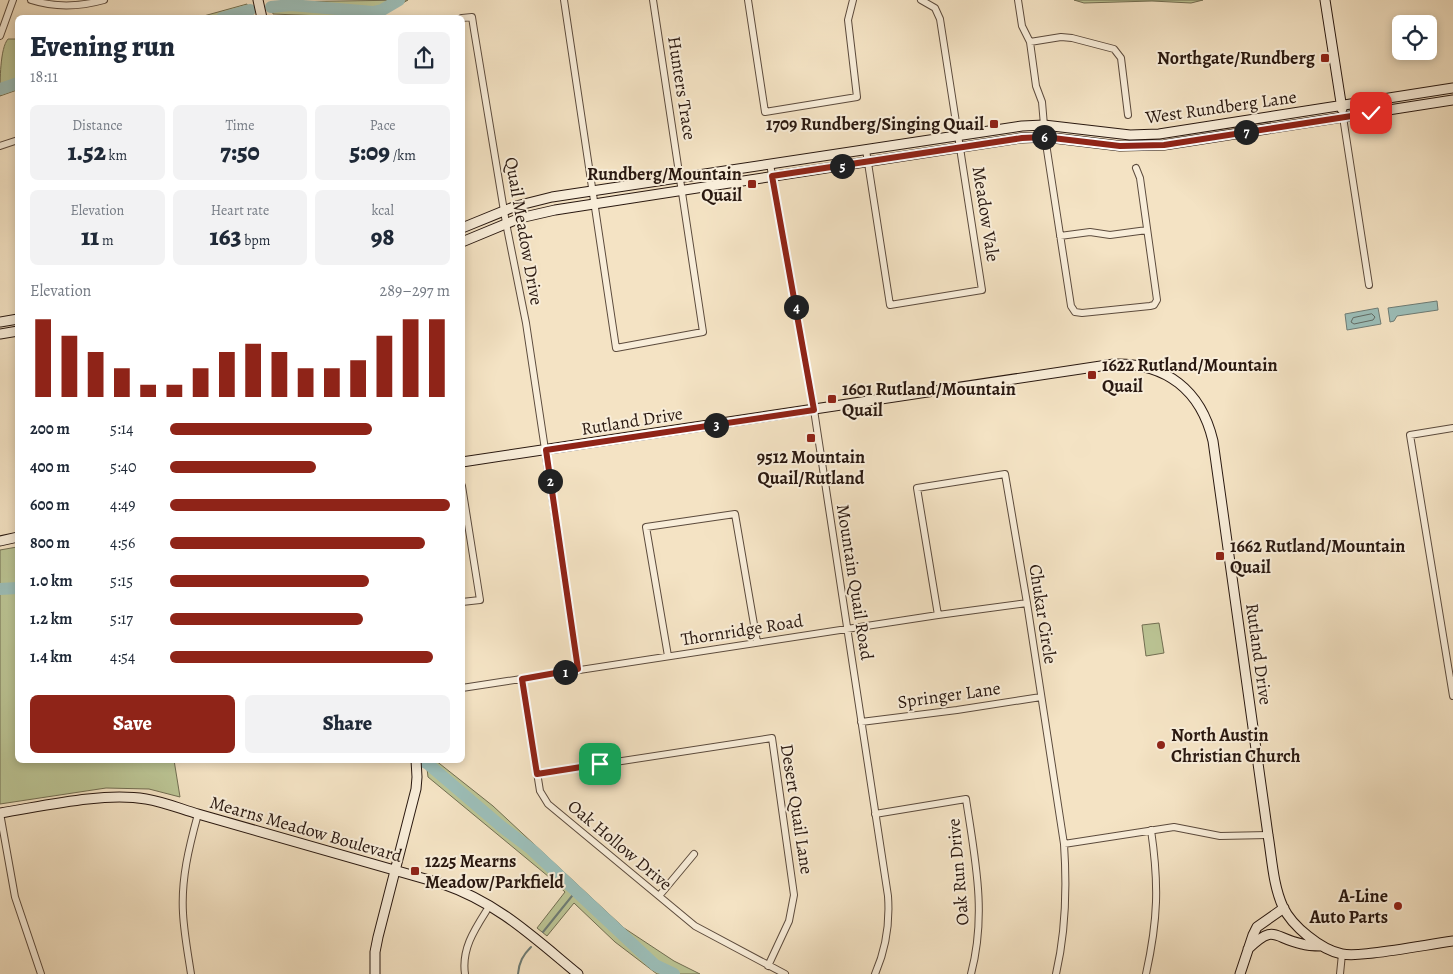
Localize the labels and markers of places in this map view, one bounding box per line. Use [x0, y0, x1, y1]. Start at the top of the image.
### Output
place label: Northgate/Rundberg [1157, 46, 1316, 70]
marker: Northgate/Rundberg [1319, 52, 1331, 64]
pin [1350, 92, 1392, 134]
place label: 1709 Rundberg/Singing Quail [766, 112, 984, 136]
marker: 1709 Rundberg/Singing Quail [988, 118, 1000, 130]
pin: 7 [1234, 120, 1258, 144]
pin: 6 [1032, 124, 1056, 150]
pin: 5 [830, 154, 854, 178]
place label: Rundberg/Mountain Quail [587, 162, 742, 207]
marker: Rundberg/Mountain Quail [746, 178, 758, 190]
pin: 4 [784, 294, 808, 320]
place label: 1622 Rutland/Mountain Quail [1102, 353, 1278, 398]
marker: 1622 Rutland/Mountain Quail [1086, 369, 1098, 381]
place label: 1601 Rutland/Mountain Quail [842, 377, 1016, 422]
marker: 1601 Rutland/Mountain Quail [826, 393, 838, 405]
pin: 3 [704, 412, 728, 438]
marker: 9512 Mountain Quail/Rutland [805, 432, 817, 444]
place label: 9512 Mountain Quail/Rutland [757, 445, 865, 490]
pin: 2 [538, 468, 562, 494]
place label: 1662 Rutland/Mountain Quail [1230, 534, 1405, 579]
marker: 1662 Rutland/Mountain Quail [1214, 550, 1226, 562]
pin: 1 [552, 660, 578, 684]
place label: North Austin Christian Church [1171, 723, 1301, 768]
marker: North Austin Christian Church [1155, 739, 1167, 751]
pin [579, 743, 621, 785]
place label: 1225 Mearns Meadow/Parkfield [425, 849, 564, 894]
marker: 1225 Mearns Meadow/Parkfield [409, 865, 421, 877]
place label: A-Line Auto Parts [1308, 884, 1388, 929]
marker: A-Line Auto Parts [1392, 900, 1404, 912]

